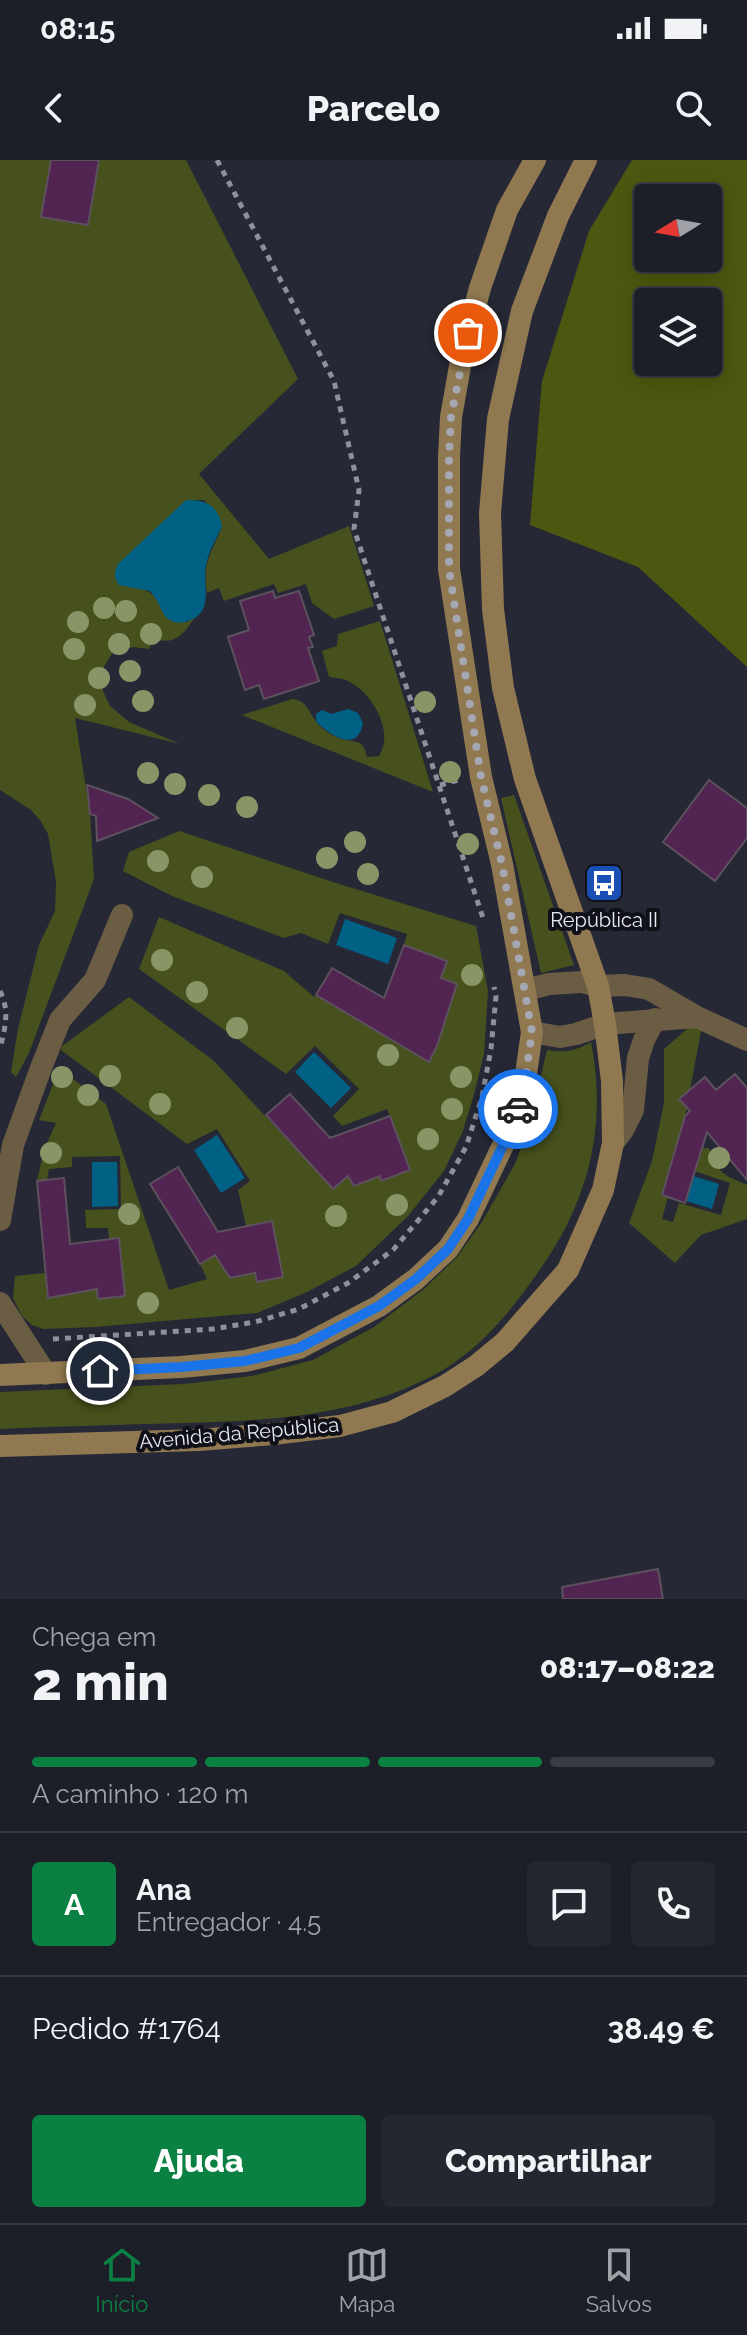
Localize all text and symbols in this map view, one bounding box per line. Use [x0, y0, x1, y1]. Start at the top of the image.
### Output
text: 08:15 [40, 11, 115, 46]
icon: back [32, 86, 76, 130]
icon: search [671, 86, 715, 130]
text: Parcelo [307, 87, 440, 129]
north arrow [634, 184, 722, 272]
map controls [634, 184, 722, 376]
button: layers [634, 288, 722, 376]
pin [434, 299, 502, 367]
icon: bag [446, 311, 490, 355]
bus stop icon: República II [583, 862, 625, 904]
place label: República II [550, 908, 658, 932]
courier [478, 1069, 558, 1149]
icon: car [496, 1087, 540, 1131]
pin [66, 1337, 134, 1405]
icon: home [78, 1349, 122, 1393]
street label: Avenida da República [138, 1412, 340, 1454]
text: Chega em [32, 1622, 156, 1652]
text: 08:17–08:22 [540, 1650, 715, 1685]
text: 2 min [32, 1651, 169, 1712]
text: A caminho · 120 m [32, 1779, 248, 1809]
button: chat [527, 1862, 611, 1946]
button: phone [631, 1862, 715, 1946]
text: Ana [136, 1872, 192, 1907]
text: A [64, 1887, 84, 1922]
text: Entregador · 4.5 [136, 1907, 321, 1937]
text: Pedido #1764 [32, 2011, 221, 2046]
text: 38.49 € [607, 2011, 715, 2046]
button: Ajuda [32, 2115, 366, 2207]
button: Compartilhar [382, 2115, 715, 2207]
tab: Início [95, 2243, 148, 2317]
tab: Mapa [339, 2243, 395, 2317]
tab: Salvos [586, 2243, 652, 2317]

